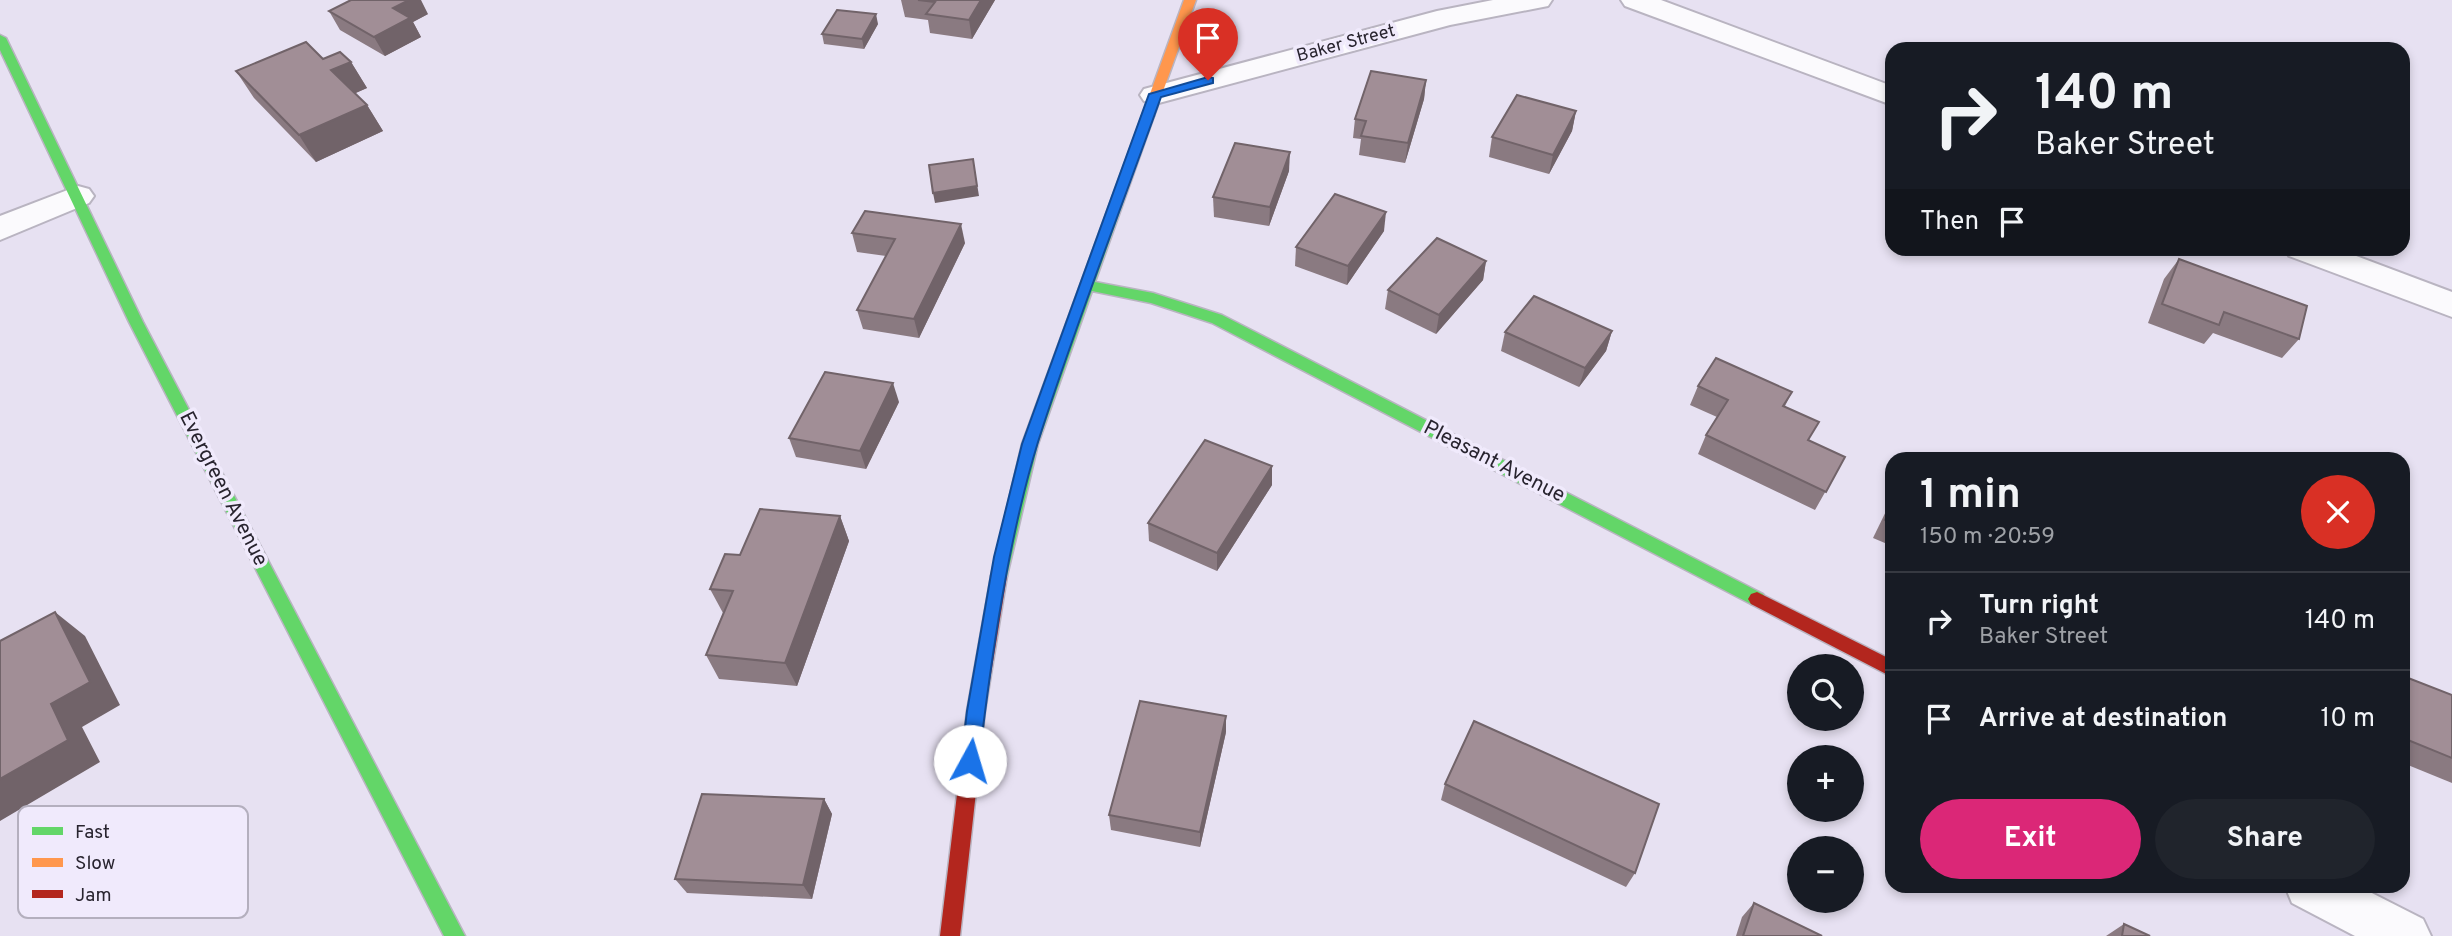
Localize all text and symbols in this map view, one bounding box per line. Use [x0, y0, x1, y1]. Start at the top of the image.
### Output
pin [1178, 8, 1238, 80]
icon: arrive [1189, 19, 1227, 57]
street label: Baker Street [1294, 20, 1398, 68]
text: 140 m [2035, 65, 2174, 127]
icon: right [1920, 70, 2011, 161]
text: Baker Street [2035, 126, 2215, 166]
icon: arrive [1993, 203, 2031, 241]
text: Then [1920, 206, 1979, 239]
street label: Evergreen Avenue [172, 407, 274, 571]
street label: Pleasant Avenue [1419, 415, 1569, 509]
text: 1 min [1920, 470, 2021, 523]
button: close [2301, 475, 2375, 549]
text: 150 m · 20:59 [1920, 523, 2055, 552]
text: Turn right [1979, 590, 2099, 623]
icon: right [1920, 602, 1958, 640]
text: 140 m [2305, 605, 2375, 638]
text: Baker Street [1979, 623, 2108, 652]
map controls [1787, 654, 1864, 913]
button: search [1787, 654, 1864, 731]
icon: arrive [1920, 700, 1958, 738]
text: Arrive at destination [1979, 703, 2227, 736]
text: 10 m [2320, 703, 2375, 736]
position arrow [933, 724, 1007, 798]
button: + [1787, 745, 1864, 822]
button: Exit [1920, 799, 2141, 879]
button: Share [2155, 799, 2375, 879]
legend [18, 806, 248, 918]
text: Fast [75, 821, 110, 845]
button: − [1787, 836, 1864, 913]
text: Slow [75, 852, 115, 876]
text: Jam [75, 884, 112, 908]

